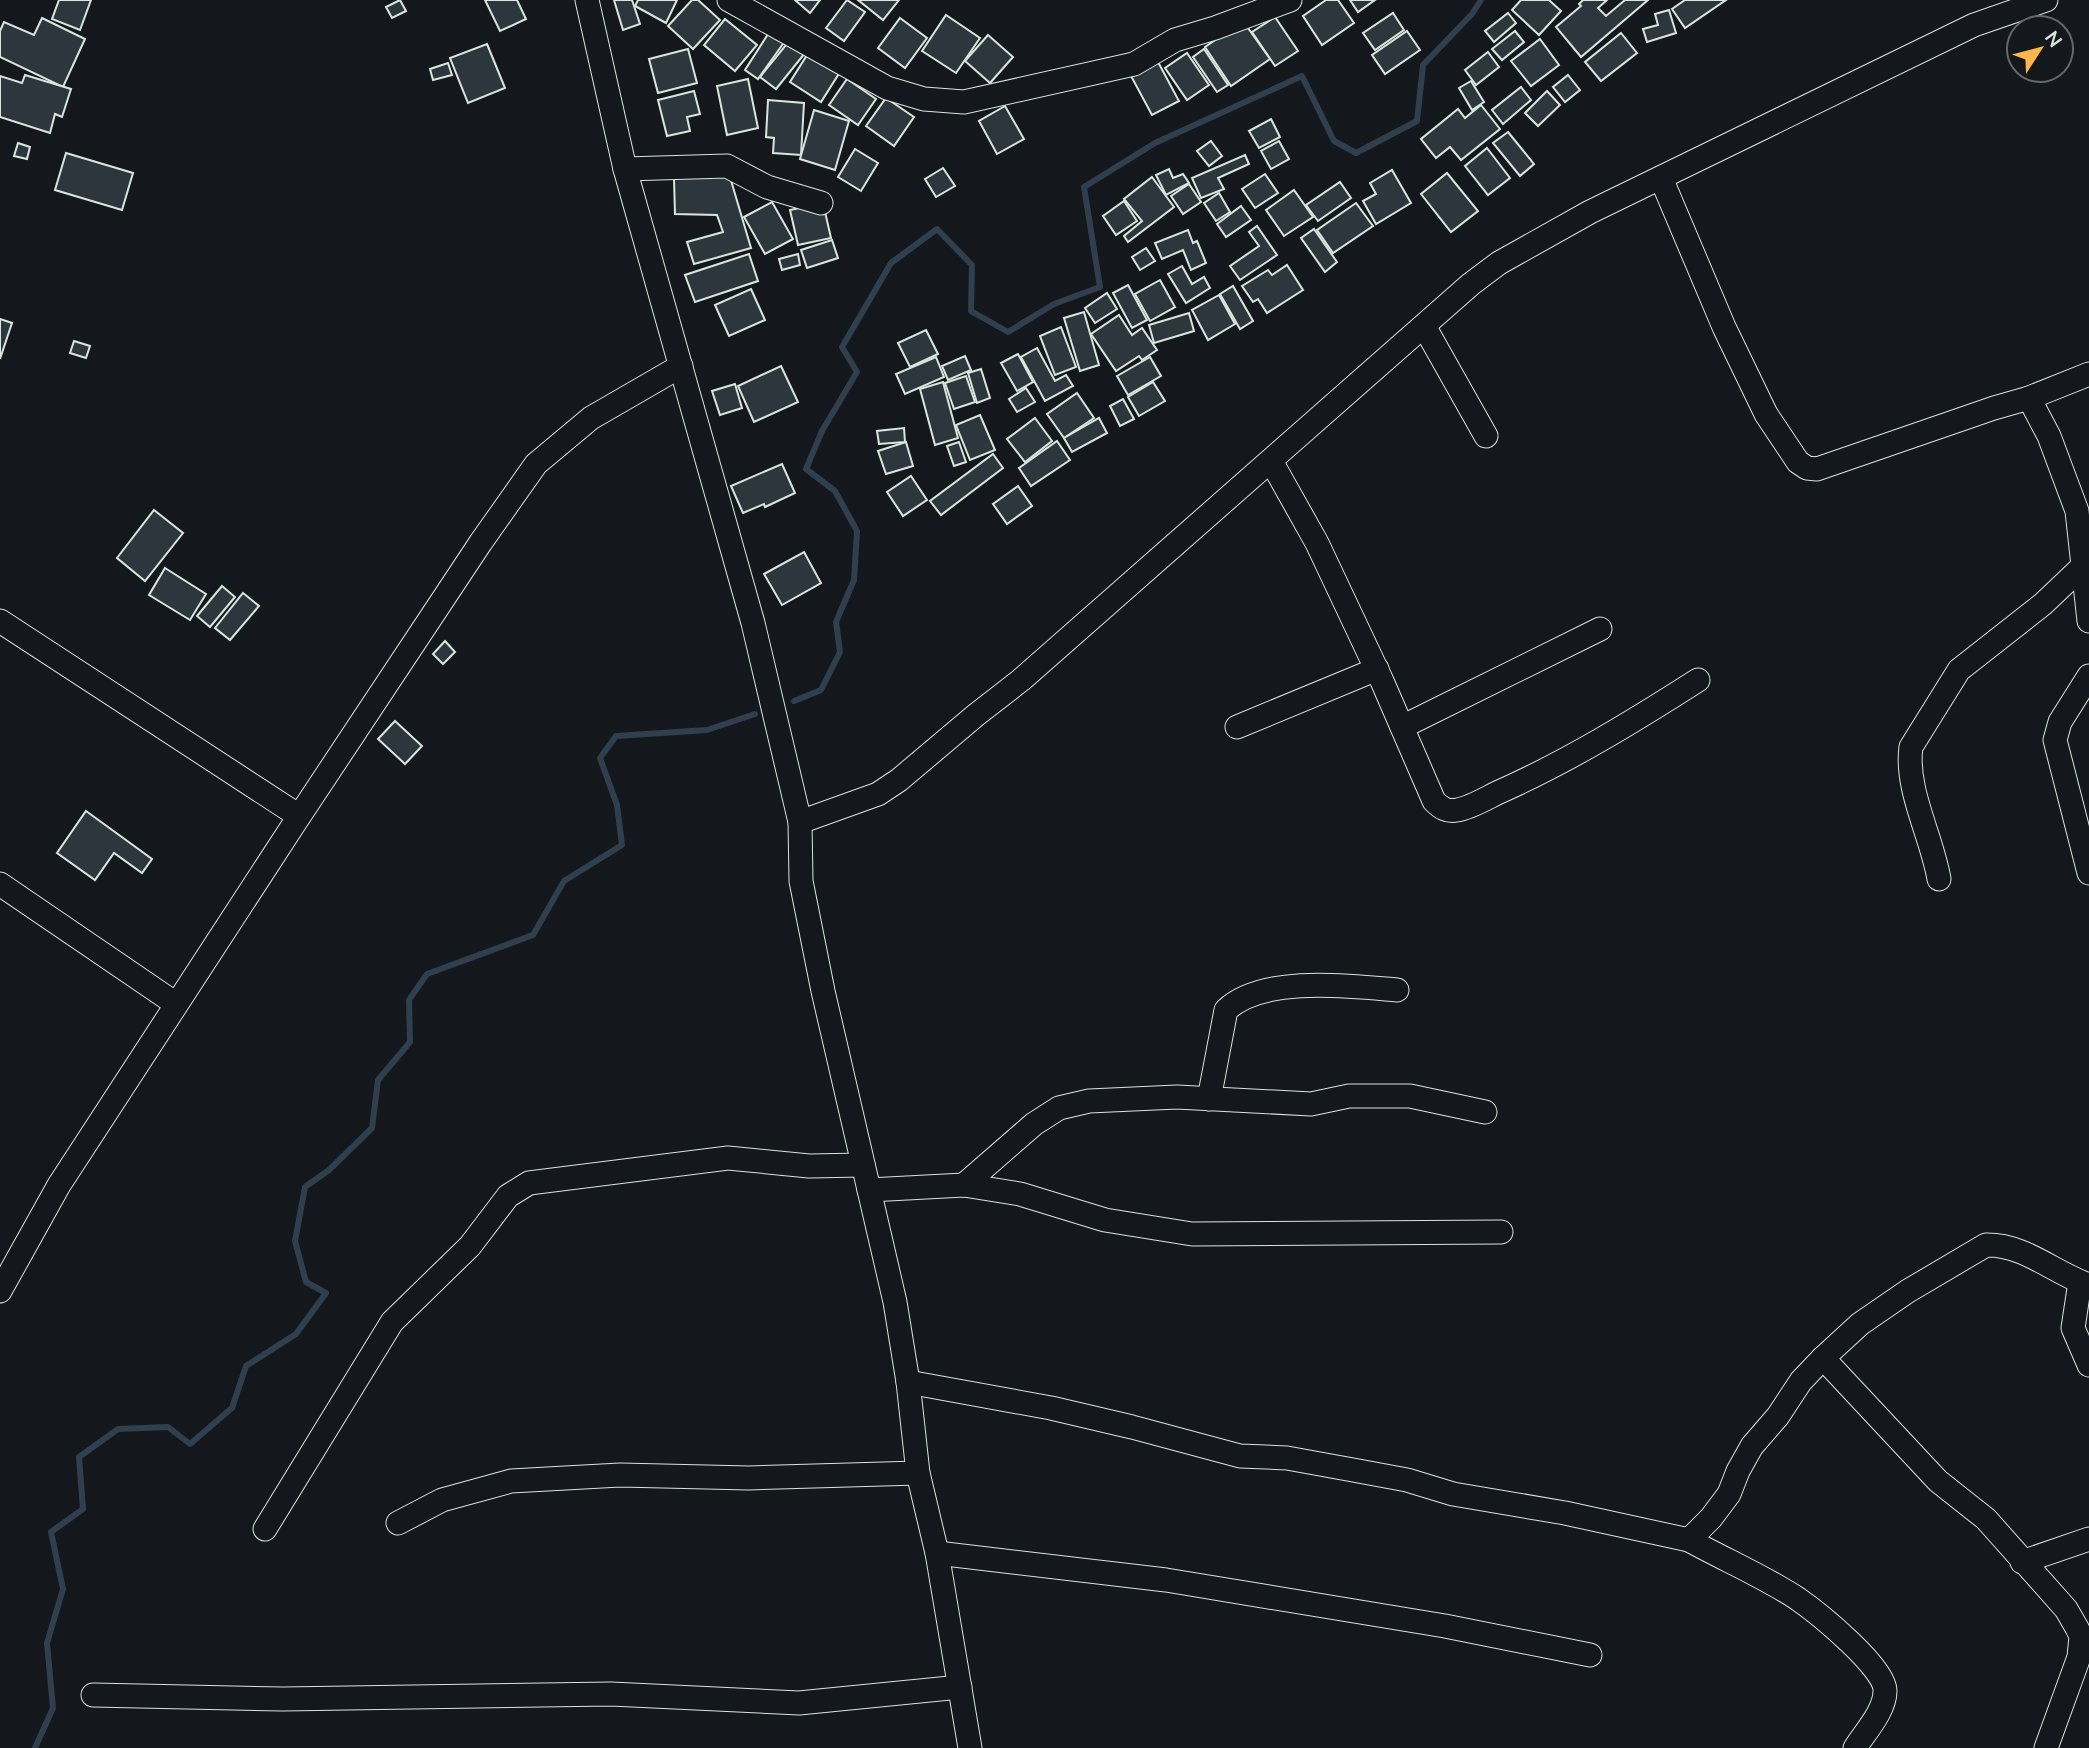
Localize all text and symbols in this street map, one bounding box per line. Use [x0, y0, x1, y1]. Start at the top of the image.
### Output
north arrow [2005, 14, 2075, 84]
text: N [2038, 26, 2068, 53]

